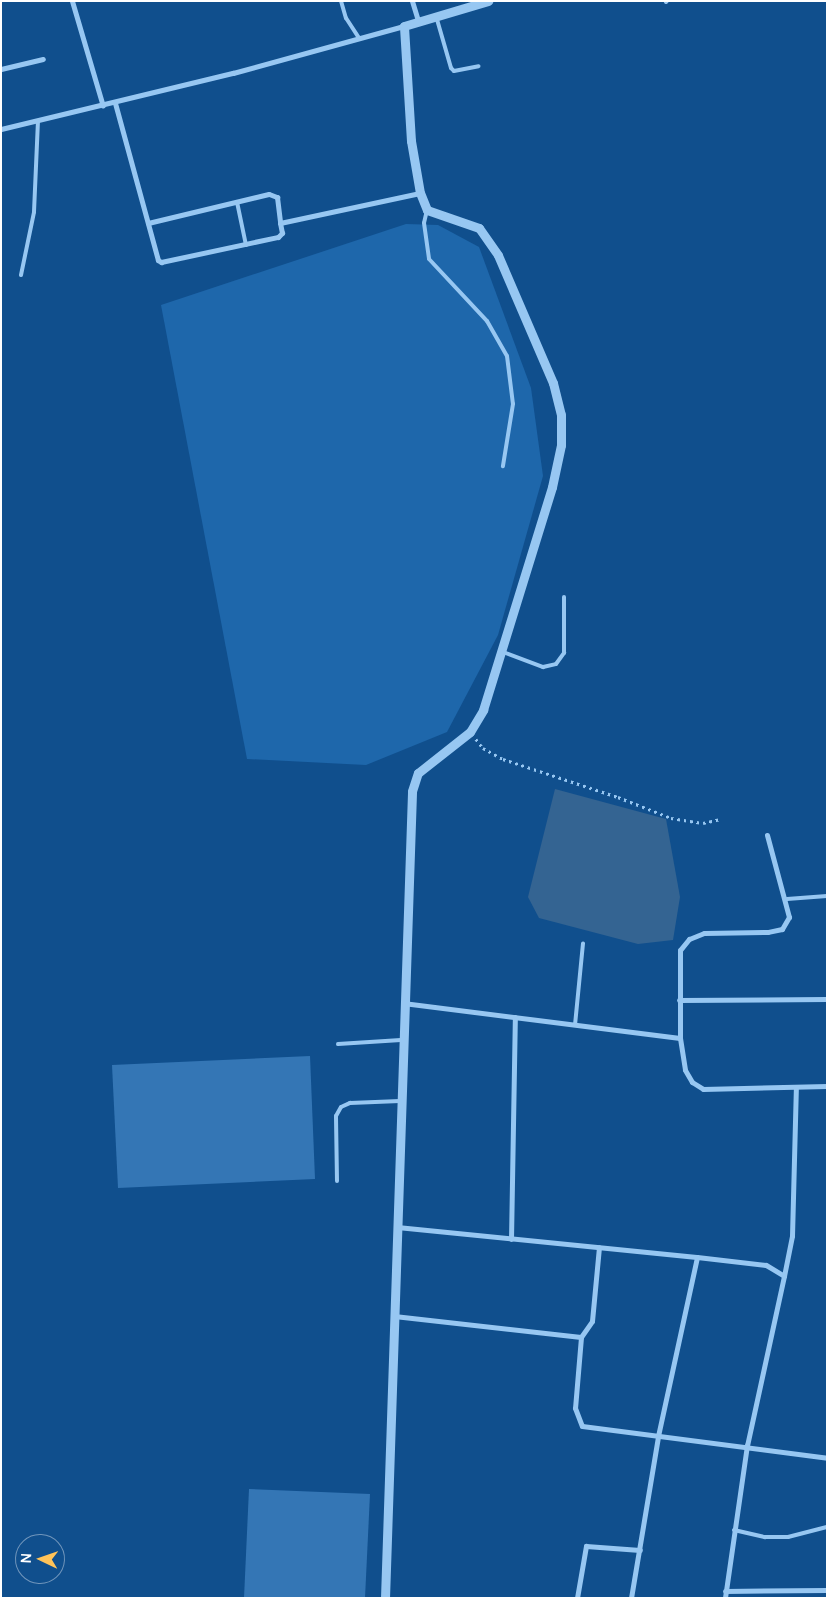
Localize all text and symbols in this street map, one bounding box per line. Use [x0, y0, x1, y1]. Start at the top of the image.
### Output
north arrow [15, 1534, 65, 1584]
text: N [16, 1553, 35, 1564]

